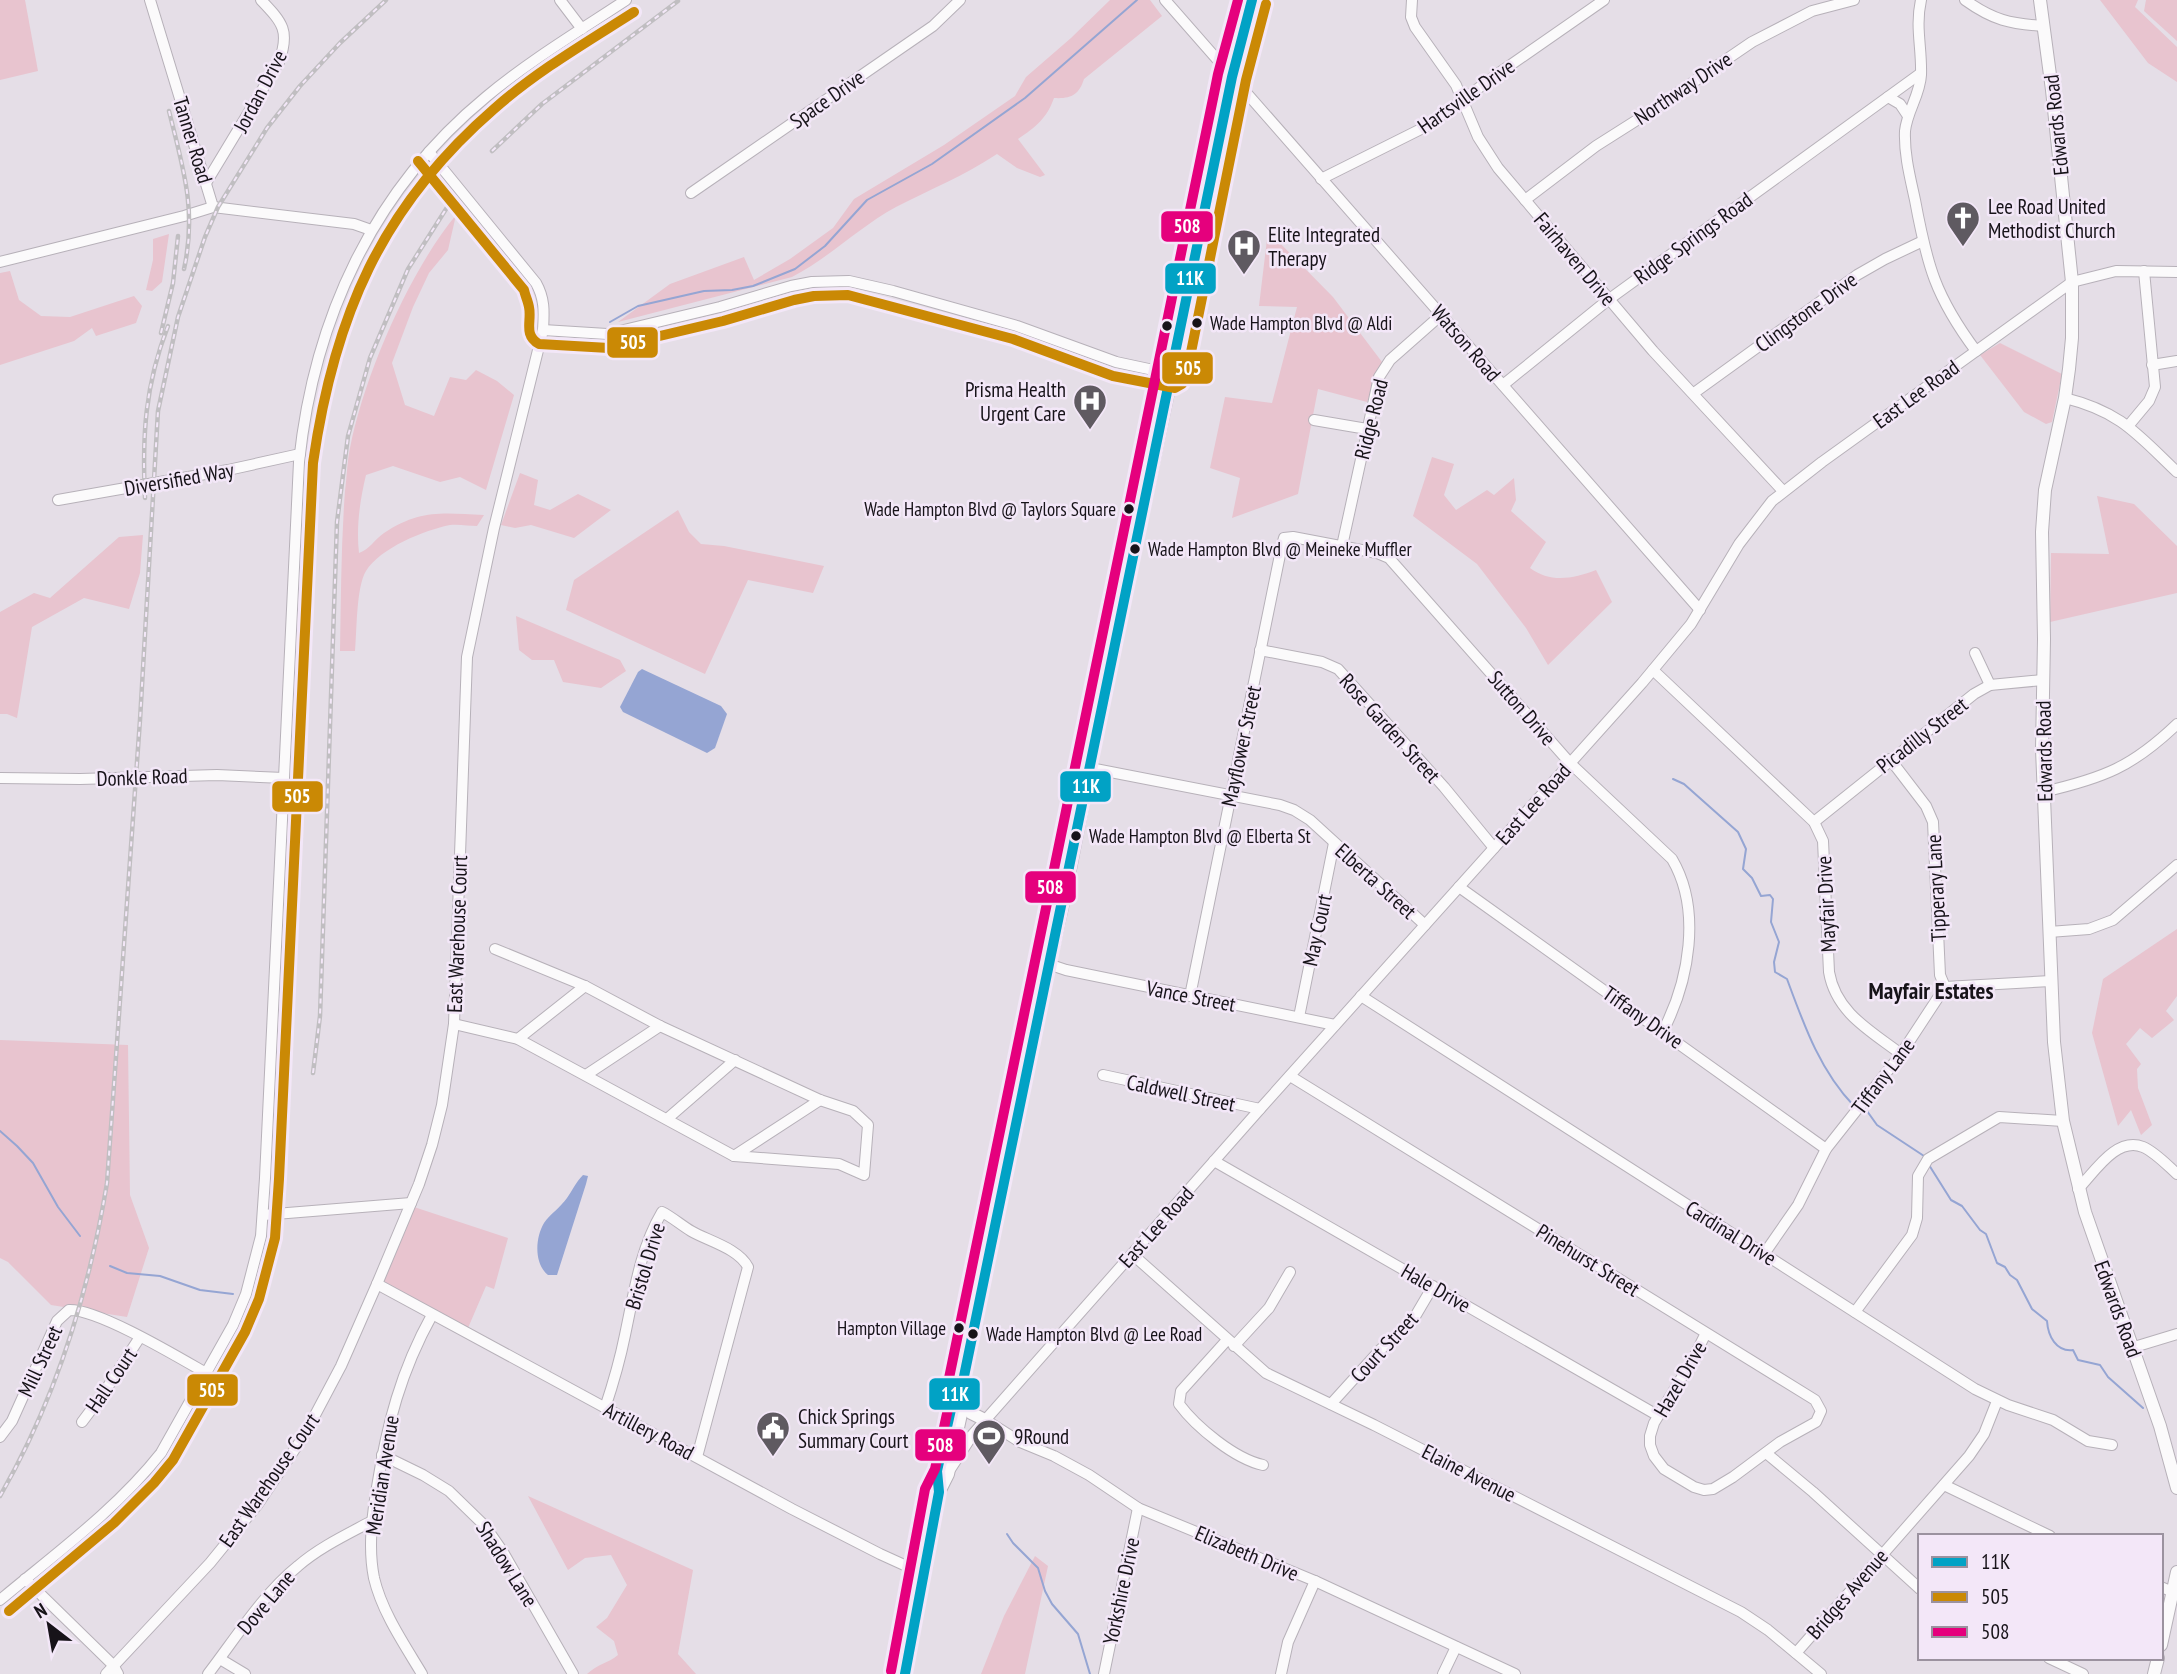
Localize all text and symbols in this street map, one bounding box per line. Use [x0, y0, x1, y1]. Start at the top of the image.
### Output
street label: Jordan Drive [227, 45, 293, 138]
street label: Northway Drive [1629, 45, 1737, 131]
street label: Hartsville Drive [1412, 53, 1520, 139]
street label: Space Drive [784, 64, 870, 134]
street label: Edwards Road [2037, 73, 2075, 177]
street label: Tanner Road [167, 93, 219, 187]
street label: Ridge Springs Road [1628, 186, 1758, 290]
place label: Lee Road United Methodist Church [1988, 193, 2116, 244]
church icon: Lee Road United Methodist Church [1944, 199, 1982, 248]
street label: Fairhaven Drive [1528, 207, 1622, 311]
line badge: 508 [1160, 210, 1214, 243]
text: 508 [1173, 214, 1201, 238]
place label: Elite Integrated Therapy [1268, 221, 1380, 272]
hospital icon: Elite Integrated Therapy [1225, 227, 1263, 276]
line badge: 11K [1164, 262, 1217, 295]
text: 11K [1176, 266, 1204, 290]
street label: Clingstone Drive [1750, 266, 1862, 358]
street label: Watson Road [1425, 299, 1507, 387]
place label: Wade Hampton Blvd @ Aldi [1210, 311, 1392, 335]
marker: Wade Hampton Blvd @ Aldi [1190, 316, 1204, 330]
unlabelled marker [1160, 319, 1174, 333]
line badge: 505 [606, 326, 659, 359]
text: 505 [619, 330, 647, 354]
line badge: 505 [1161, 351, 1214, 385]
street label: East Lee Road [1868, 354, 1964, 434]
text: 505 [1174, 356, 1202, 380]
place label: Prisma Health Urgent Care [965, 376, 1066, 427]
street label: Ridge Road [1348, 376, 1394, 462]
hospital icon: Prisma Health Urgent Care [1071, 382, 1109, 431]
street label: Diversified Way [122, 456, 236, 502]
place label: Wade Hampton Blvd @ Taylors Square [864, 497, 1116, 521]
marker: Wade Hampton Blvd @ Taylors Square [1122, 502, 1136, 516]
place label: Wade Hampton Blvd @ Meineke Muffler [1148, 537, 1413, 561]
marker: Wade Hampton Blvd @ Meineke Muffler [1128, 542, 1142, 556]
street label: Sutton Drive [1482, 665, 1562, 751]
street label: Rose Garden Street [1334, 668, 1446, 788]
street label: Mayflower Street [1215, 683, 1267, 809]
street label: Picadilly Street [1871, 691, 1973, 779]
street label: Edwards Road [2030, 700, 2058, 802]
street label: East Lee Road [1490, 758, 1576, 850]
street label: Donkle Road [96, 762, 188, 792]
line badge: 11K [1059, 770, 1112, 803]
text: 11K [1072, 774, 1100, 798]
line badge: 505 [271, 780, 324, 813]
text: 505 [283, 784, 311, 808]
place label: Wade Hampton Blvd @ Elberta St [1089, 824, 1312, 848]
marker: Wade Hampton Blvd @ Elberta St [1069, 829, 1083, 843]
street label: Tipperary Lane [1920, 834, 1952, 942]
street label: Elberta Street [1330, 837, 1422, 925]
street label: East Warehouse Court [441, 855, 473, 1013]
street label: Mayfair Drive [1810, 855, 1842, 953]
line badge: 508 [1024, 870, 1077, 904]
text: 508 [1036, 875, 1064, 899]
street label: May Court [1296, 891, 1338, 968]
street label: Vance Street [1143, 974, 1238, 1018]
district label: Mayfair Estates [1869, 976, 1993, 1005]
street label: Tiffany Drive [1597, 979, 1689, 1055]
street label: Tiffany Lane [1845, 1032, 1921, 1120]
street label: Caldwell Street [1124, 1068, 1238, 1118]
street label: East Lee Road [1113, 1181, 1199, 1273]
street label: Cardinal Drive [1680, 1194, 1782, 1272]
street label: Pinehurst Street [1531, 1218, 1645, 1303]
street label: Bristol Drive [619, 1219, 671, 1313]
street label: Hale Drive [1396, 1257, 1476, 1319]
street label: Edwards Road [2088, 1257, 2148, 1361]
street label: Court Street [1344, 1306, 1424, 1388]
place label: Hampton Village [837, 1316, 946, 1340]
street label: Mill Street [12, 1321, 68, 1401]
marker: Hampton Village [952, 1321, 966, 1335]
place label: Wade Hampton Blvd @ Lee Road [986, 1322, 1202, 1346]
marker: Wade Hampton Blvd @ Lee Road [966, 1327, 980, 1341]
street label: Hazel Drive [1648, 1336, 1712, 1422]
street label: Hall Court [79, 1342, 143, 1418]
line badge: 505 [186, 1373, 239, 1407]
line badge: 11K [928, 1377, 981, 1411]
text: 505 [198, 1378, 226, 1402]
text: 11K [941, 1382, 969, 1406]
street label: Artillery Road [599, 1396, 699, 1466]
place label: Chick Springs Summary Court [798, 1403, 909, 1454]
street label: East Warehouse Court [213, 1408, 325, 1552]
public building icon: Chick Springs Summary Court [754, 1409, 792, 1458]
street label: Meridian Avenue [359, 1413, 405, 1537]
sports icon: 9Round [970, 1417, 1008, 1466]
place label: 9Round [1014, 1423, 1069, 1450]
line badge: 508 [914, 1428, 967, 1462]
text: 508 [926, 1433, 954, 1457]
street label: Elaine Avenue [1418, 1438, 1520, 1508]
street label: Shadow Lane [470, 1516, 544, 1612]
street label: Elizabeth Drive [1191, 1519, 1303, 1587]
legend [1918, 1534, 2163, 1660]
street label: Yorkshire Drive [1096, 1535, 1146, 1647]
street label: Bridges Avenue [1800, 1543, 1894, 1645]
text: 11K [1981, 1548, 2010, 1575]
street label: Dove Lane [231, 1564, 301, 1640]
text: 505 [1981, 1583, 2009, 1610]
north arrow [14, 1590, 84, 1660]
text: N [30, 1597, 51, 1623]
text: 508 [1981, 1618, 2009, 1645]

